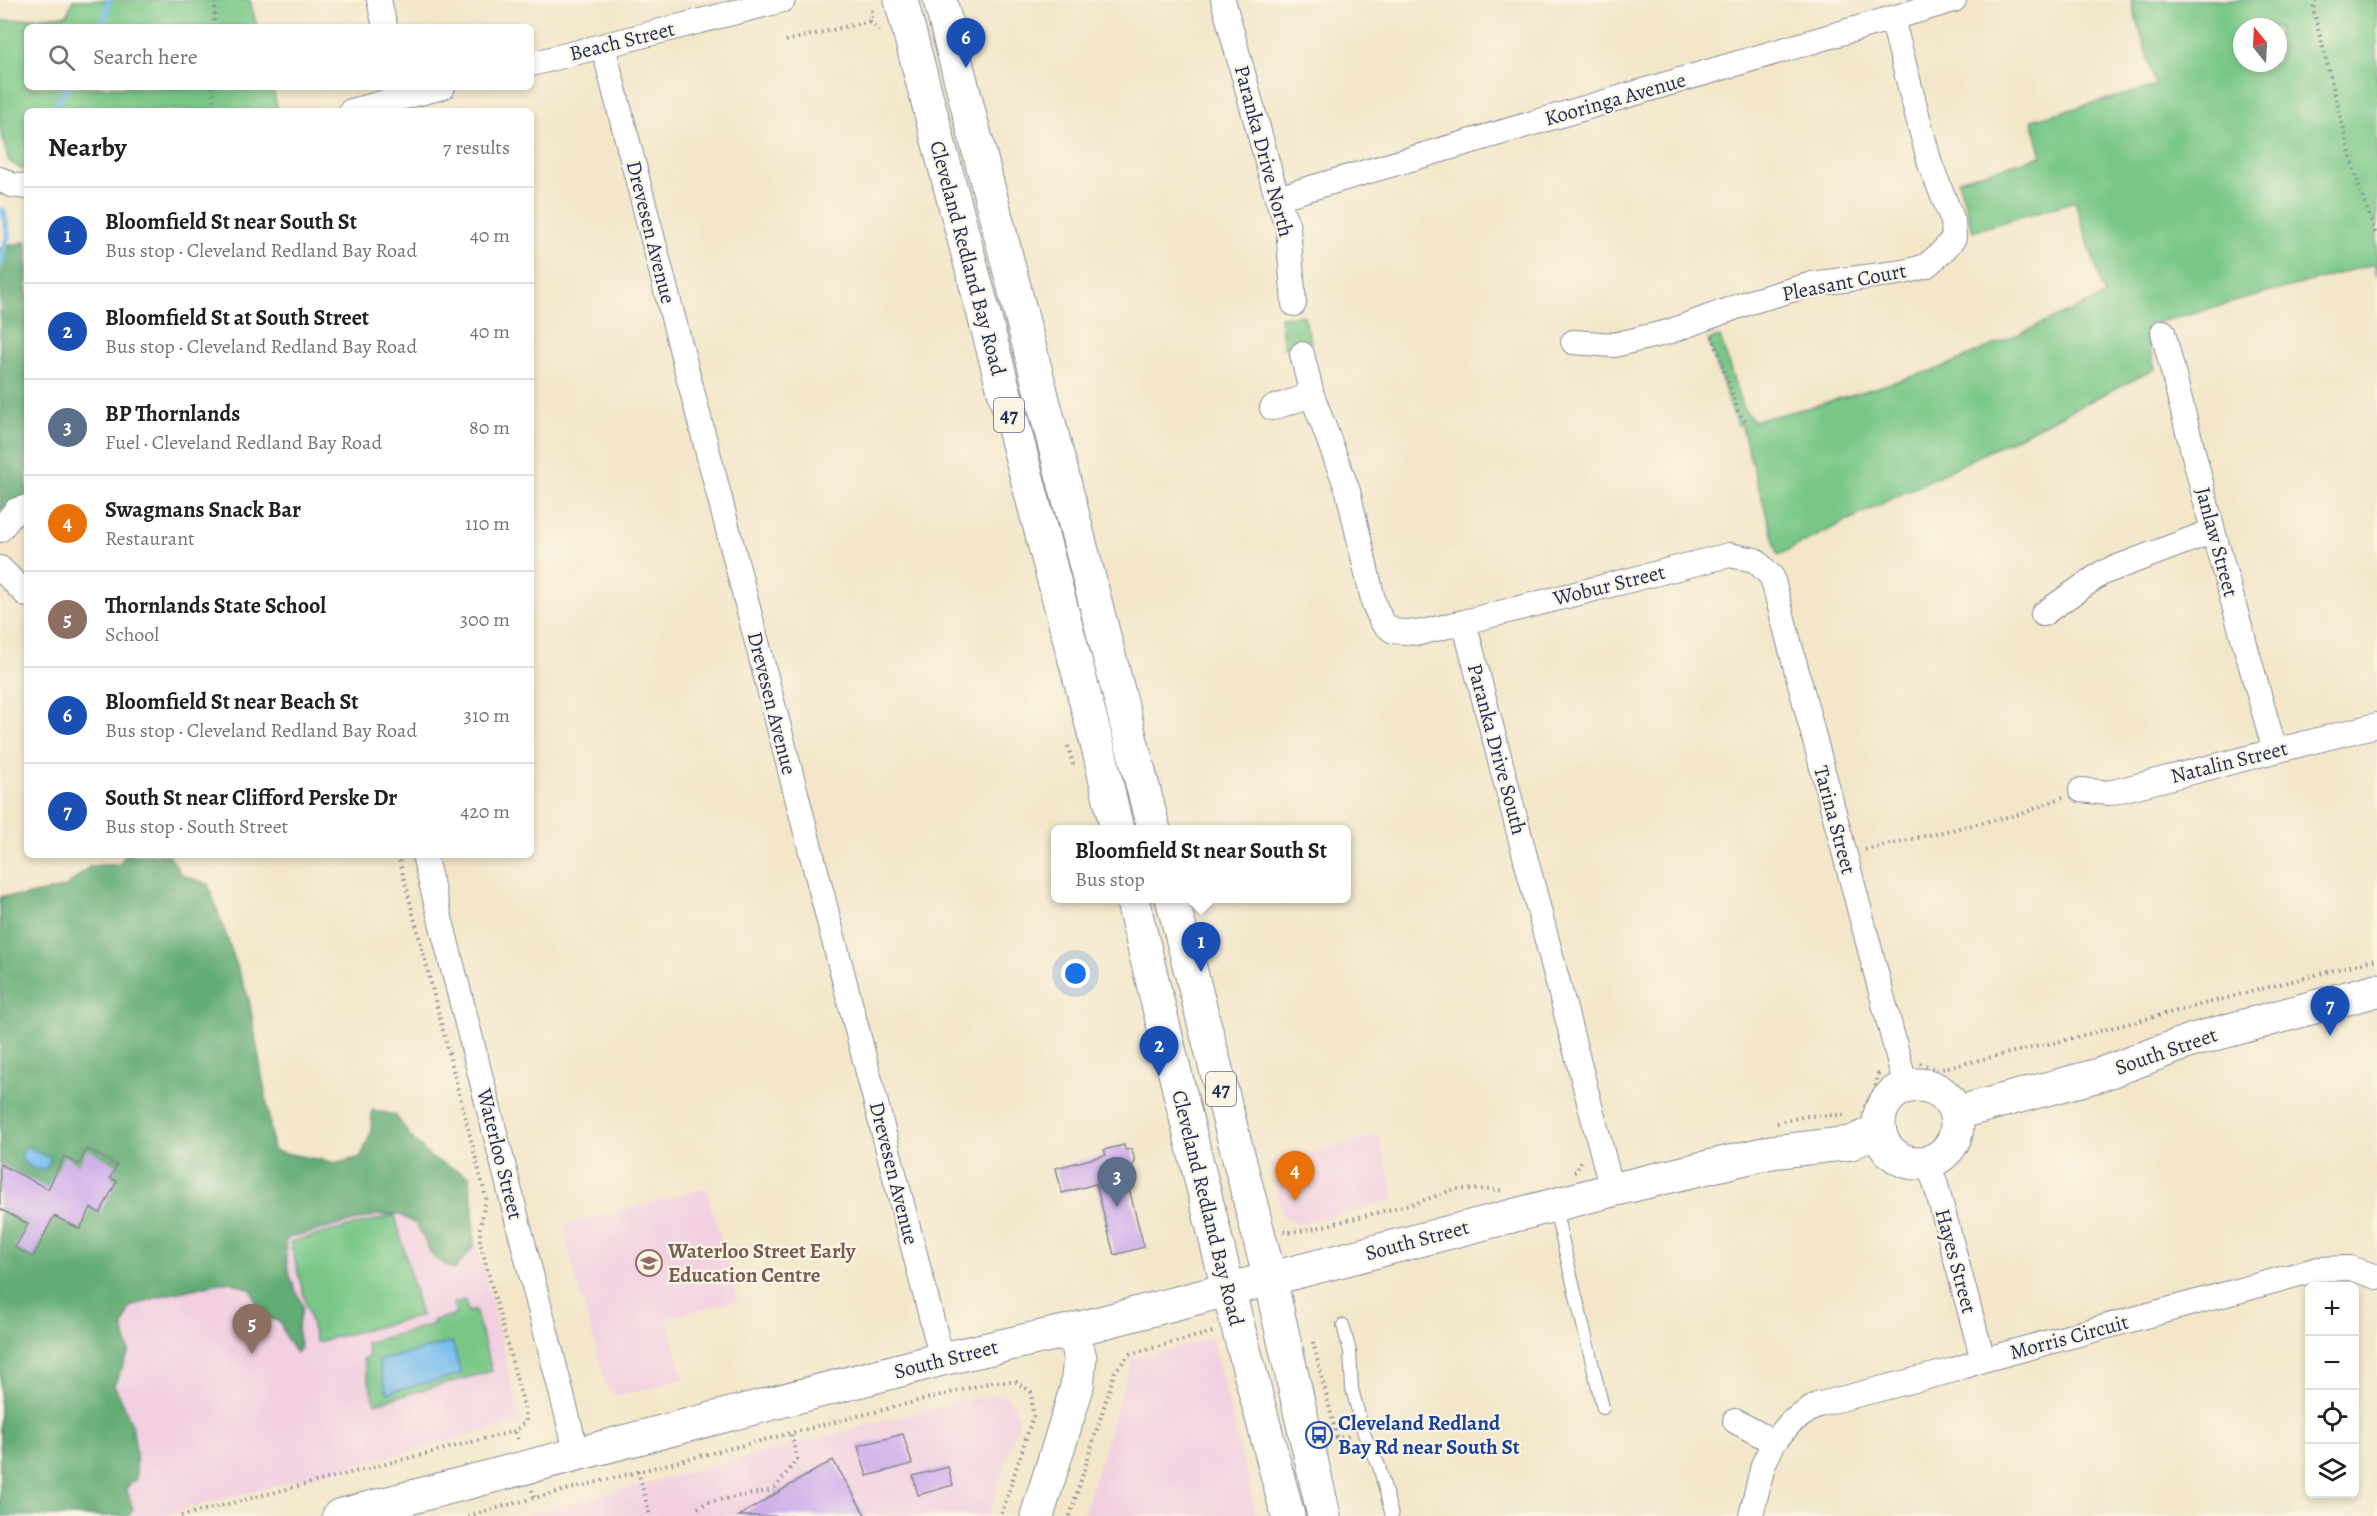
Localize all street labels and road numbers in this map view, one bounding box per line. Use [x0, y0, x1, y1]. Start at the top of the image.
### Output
street label: Beach Street [566, 14, 678, 68]
street label: Paranka Drive North [1228, 62, 1300, 240]
street label: Kooringa Avenue [1541, 65, 1689, 133]
street label: Cleveland Redland Bay Road [923, 138, 1013, 379]
street label: Drevesen Avenue [620, 158, 682, 306]
street label: Pleasant Court [1779, 256, 1909, 308]
road number: 47 [994, 398, 1024, 432]
street label: Janlaw Street [2189, 484, 2245, 600]
street label: Wobur Street [1549, 558, 1668, 613]
street label: Drevesen Avenue [741, 629, 803, 777]
street label: Paranka Drive South [1461, 660, 1533, 838]
street label: Natalin Street [2168, 734, 2290, 790]
street label: Tarina Street [1807, 763, 1863, 877]
street label: South Street [2111, 1020, 2221, 1082]
road number: 47 [1206, 1072, 1236, 1106]
street label: Waterloo Street [470, 1085, 530, 1222]
street label: Cleveland Redland Bay Road [1165, 1087, 1251, 1329]
street label: Drevesen Avenue [863, 1099, 925, 1247]
street label: Hayes Street [1929, 1205, 1983, 1317]
street label: South Street [1362, 1213, 1472, 1267]
street label: Morris Circuit [2006, 1308, 2132, 1366]
street label: South Street [891, 1333, 1001, 1385]

